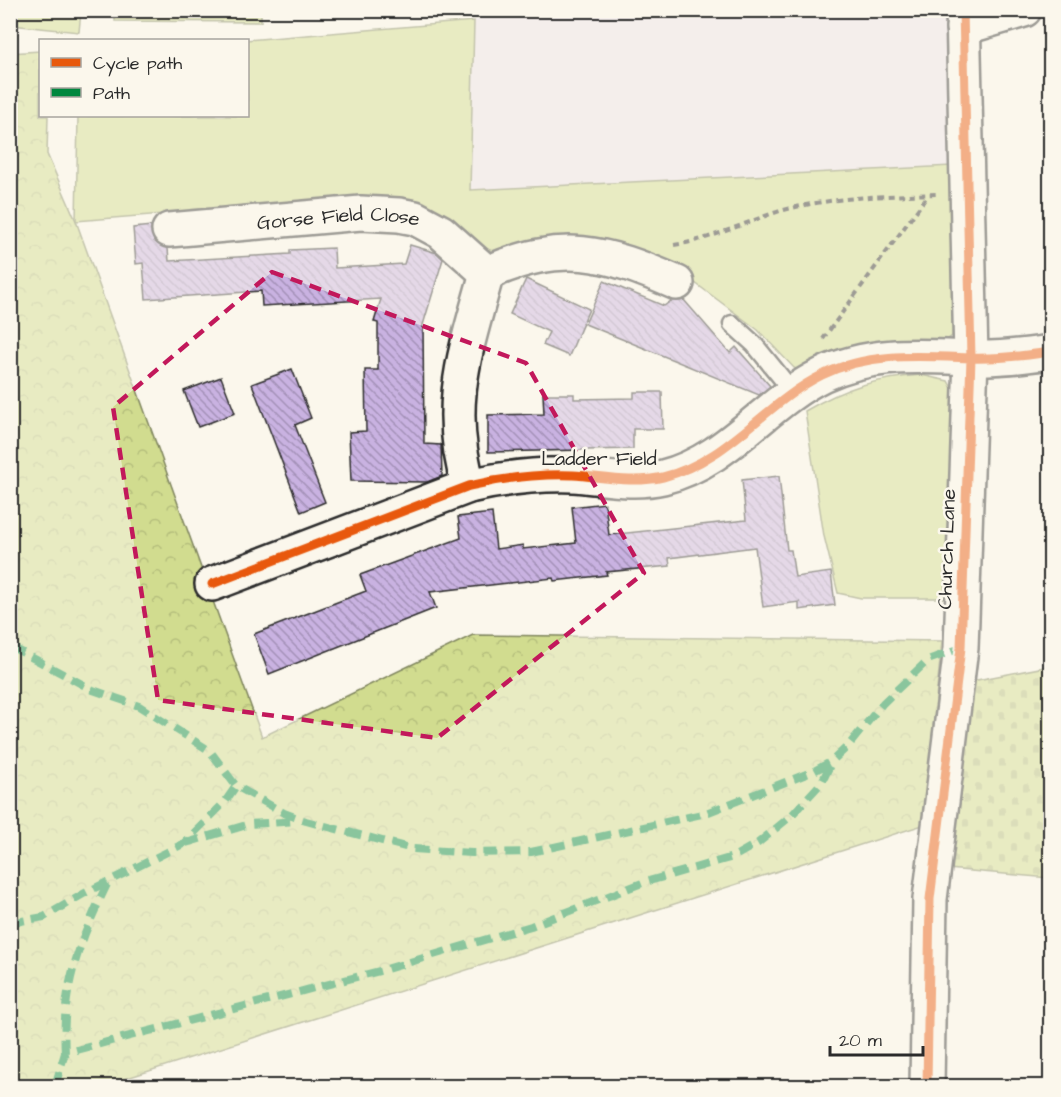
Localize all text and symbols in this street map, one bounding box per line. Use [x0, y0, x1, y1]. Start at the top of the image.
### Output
legend [39, 39, 249, 117]
text: Cycle path [93, 51, 182, 77]
text: Path [93, 81, 130, 106]
street label: Gorse Field Close [256, 200, 422, 237]
street label: Ladder Field [541, 445, 657, 473]
street label: Church Lane [931, 488, 963, 610]
scale bar [830, 1019, 923, 1057]
text: 20 m [839, 1028, 882, 1053]

